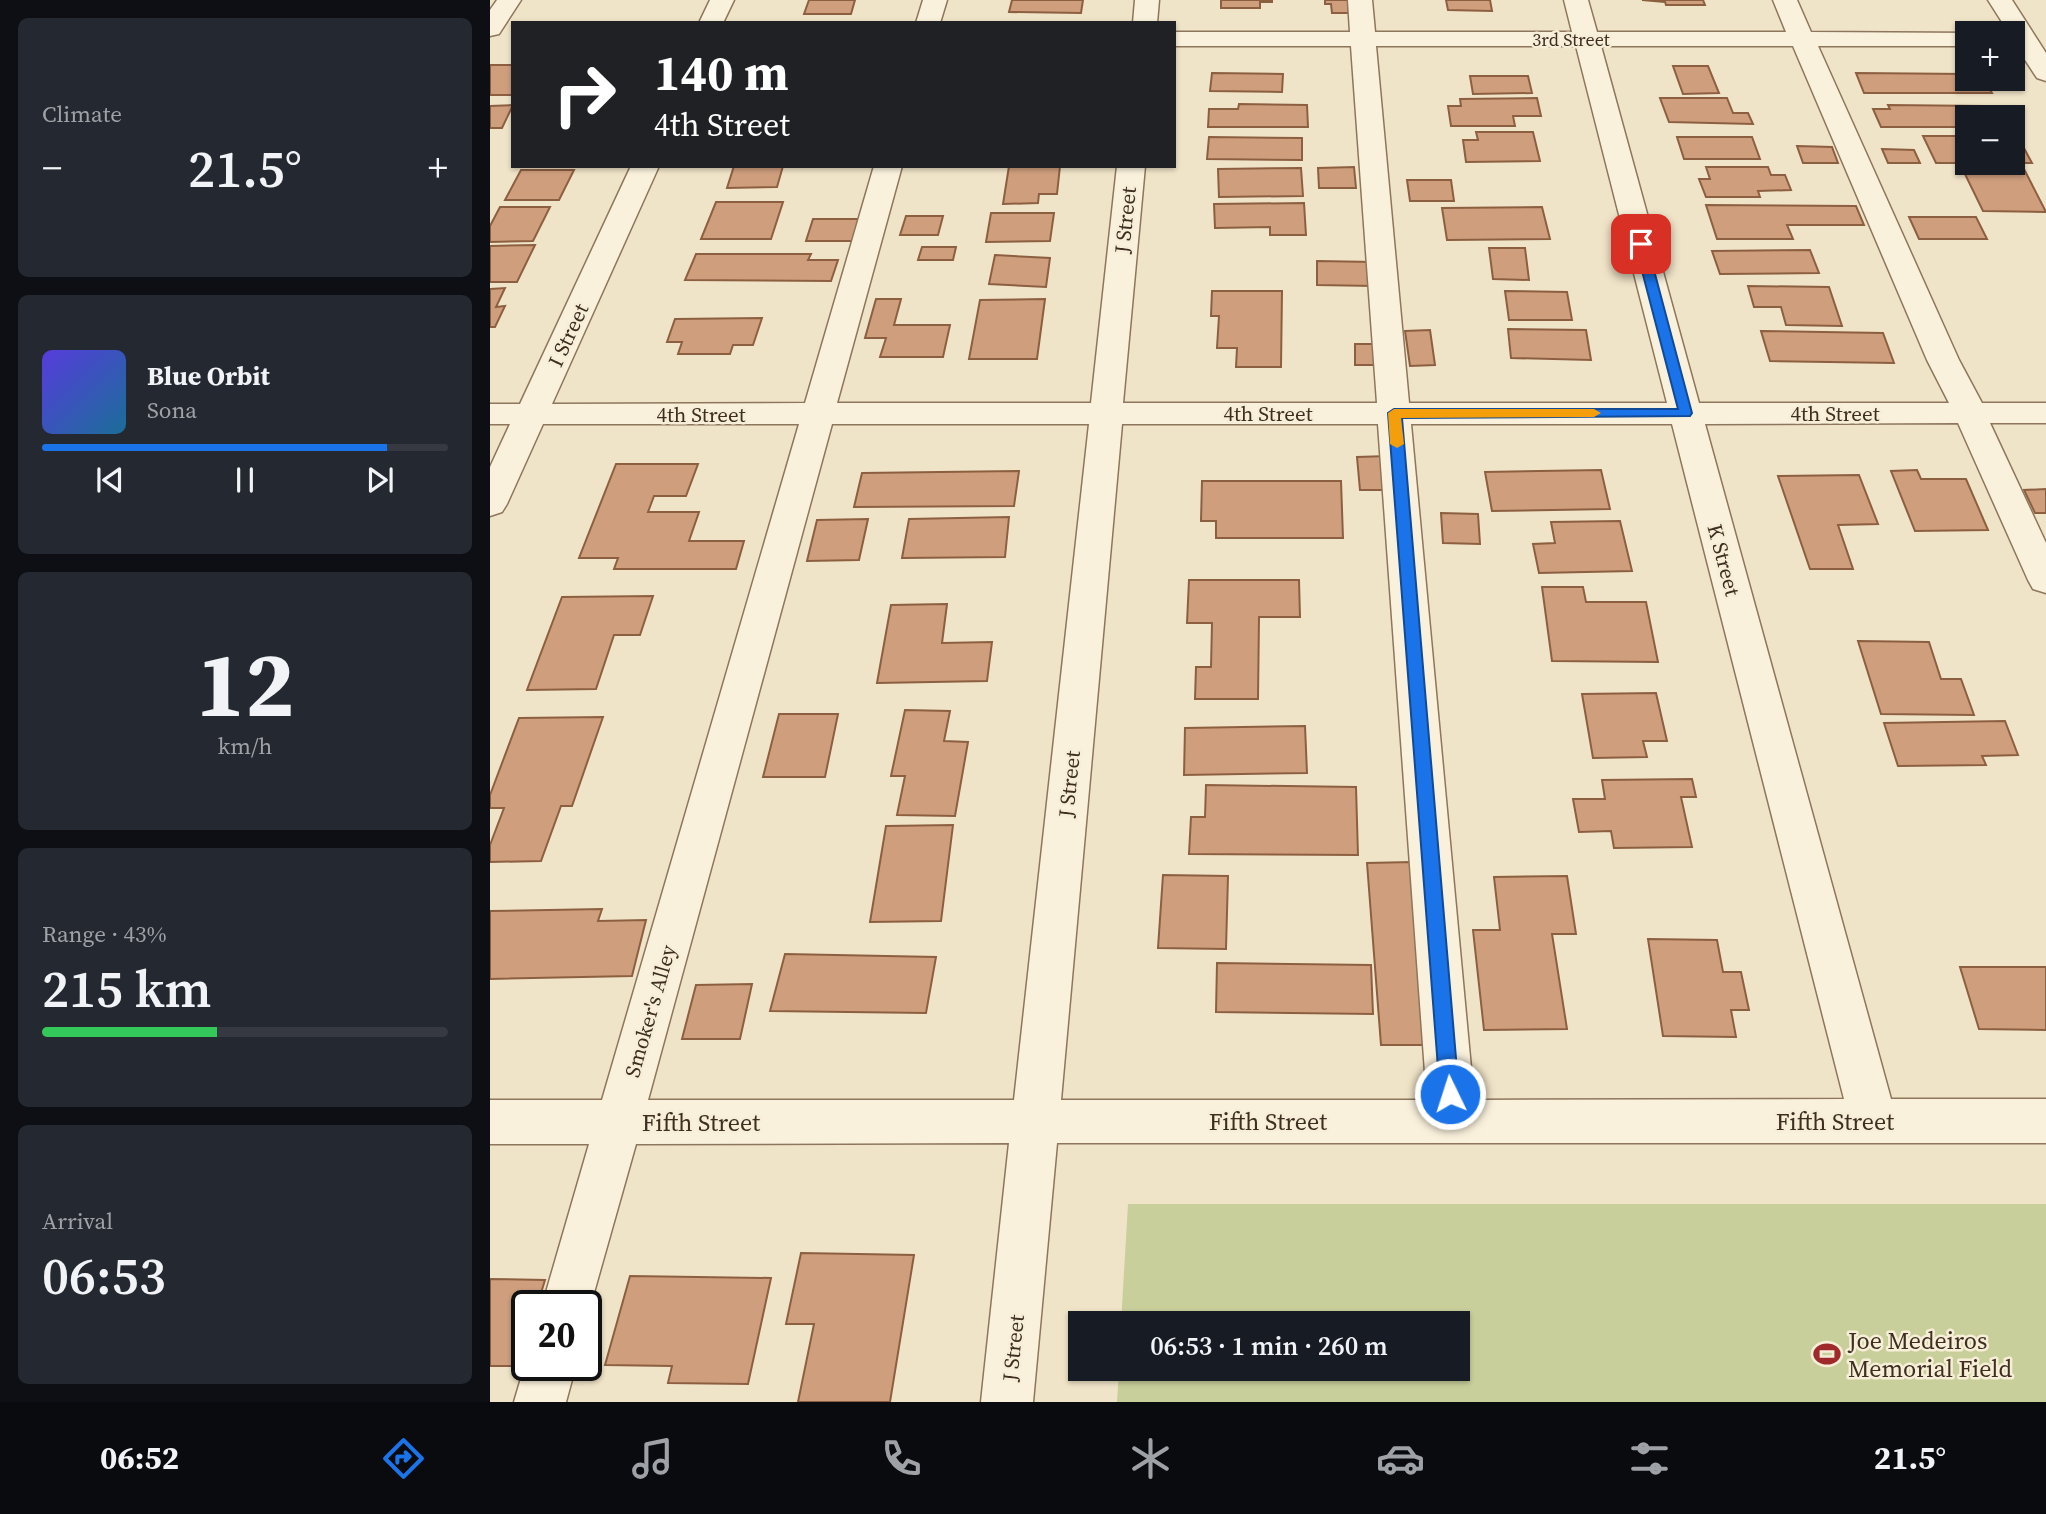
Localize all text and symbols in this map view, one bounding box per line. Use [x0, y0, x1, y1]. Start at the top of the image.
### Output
map controls [1955, 21, 2025, 175]
button: + [1955, 21, 2025, 91]
street label: 3rd Street [1532, 27, 1610, 52]
text: 140 m [654, 39, 789, 106]
icon: right [539, 49, 630, 140]
text: Climate [42, 98, 122, 130]
text: 4th Street [654, 103, 790, 147]
button: − [1955, 105, 2025, 175]
text: 21.5° [188, 133, 302, 204]
text: − [42, 142, 62, 194]
text: + [428, 142, 448, 194]
street label: J Street [1107, 185, 1143, 256]
pin [1611, 214, 1671, 274]
icon: arrive [1622, 225, 1660, 263]
street label: I Street [541, 298, 595, 371]
text: Blue Orbit [147, 358, 270, 394]
text: Sona [147, 394, 197, 426]
street label: 4th Street [1223, 399, 1313, 428]
street label: 4th Street [1790, 399, 1880, 428]
street label: 4th Street [656, 400, 746, 429]
icon: previous [91, 461, 129, 499]
icon: pause [226, 461, 264, 499]
icon: next [361, 461, 399, 499]
street label: K Street [1701, 521, 1748, 599]
text: 12 [196, 622, 294, 746]
text: km/h [218, 730, 272, 762]
street label: J Street [1051, 749, 1087, 820]
text: Range · 43% [42, 918, 167, 950]
street label: Smoker's Alley [617, 941, 683, 1081]
text: 215 km [42, 953, 211, 1024]
position arrow [1413, 1057, 1487, 1131]
street label: Fifth Street [1209, 1105, 1327, 1138]
street label: Fifth Street [1776, 1105, 1894, 1138]
street label: Fifth Street [642, 1106, 760, 1139]
text: Arrival [42, 1205, 113, 1237]
text: 06:53 [42, 1240, 166, 1311]
speed limit sign: 20 [511, 1290, 602, 1381]
street label: J Street [995, 1313, 1031, 1384]
place label: Joe Medeiros Memorial Field [1847, 1324, 2012, 1385]
text: 06:53 · 1 min · 260 m [1150, 1328, 1388, 1364]
sports icon: Joe Medeiros Memorial Field [1812, 1339, 1842, 1369]
icon: directions [379, 1434, 428, 1483]
icon: music [628, 1434, 677, 1483]
icon: phone [877, 1434, 926, 1483]
icon: climate [1126, 1434, 1175, 1483]
icon: car [1376, 1434, 1425, 1483]
icon: filters [1625, 1434, 1674, 1483]
text: 06:52 [100, 1436, 179, 1480]
text: 21.5° [1874, 1436, 1946, 1480]

